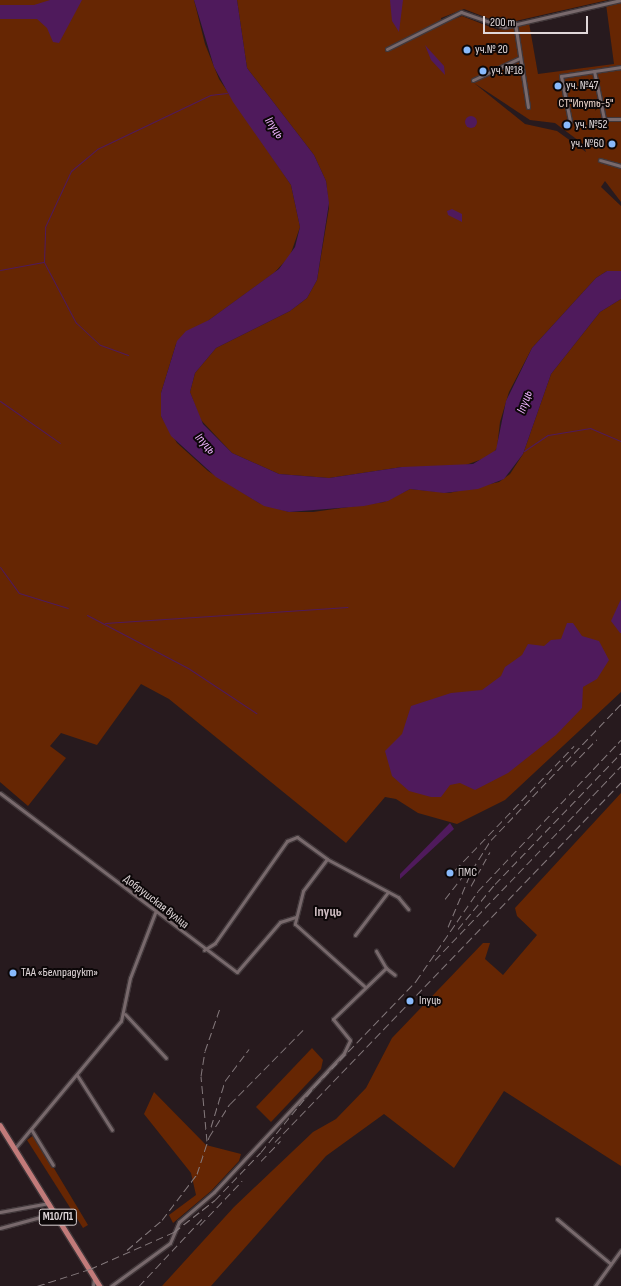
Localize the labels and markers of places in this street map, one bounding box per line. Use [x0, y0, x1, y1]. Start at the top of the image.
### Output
place label: уч.№ 20 [475, 43, 508, 57]
marker: уч.№ 20 [462, 45, 472, 55]
place label: уч. №18 [491, 64, 523, 78]
marker: уч. №18 [478, 66, 488, 76]
place label: уч. №47 [566, 79, 598, 93]
marker: уч. №47 [553, 81, 563, 91]
place label: уч. №52 [575, 118, 607, 132]
marker: уч. №52 [562, 120, 572, 130]
place label: уч. №60 [571, 137, 604, 151]
marker: уч. №60 [607, 139, 617, 149]
place label: ПМС [458, 866, 477, 880]
marker: ПМС [445, 868, 455, 878]
place label: ТАА «Белпрадукт» [21, 966, 98, 980]
marker: ТАА «Белпрадукт» [8, 968, 18, 978]
place label: Іпуць [419, 994, 441, 1008]
marker: Іпуць [404, 995, 416, 1007]

